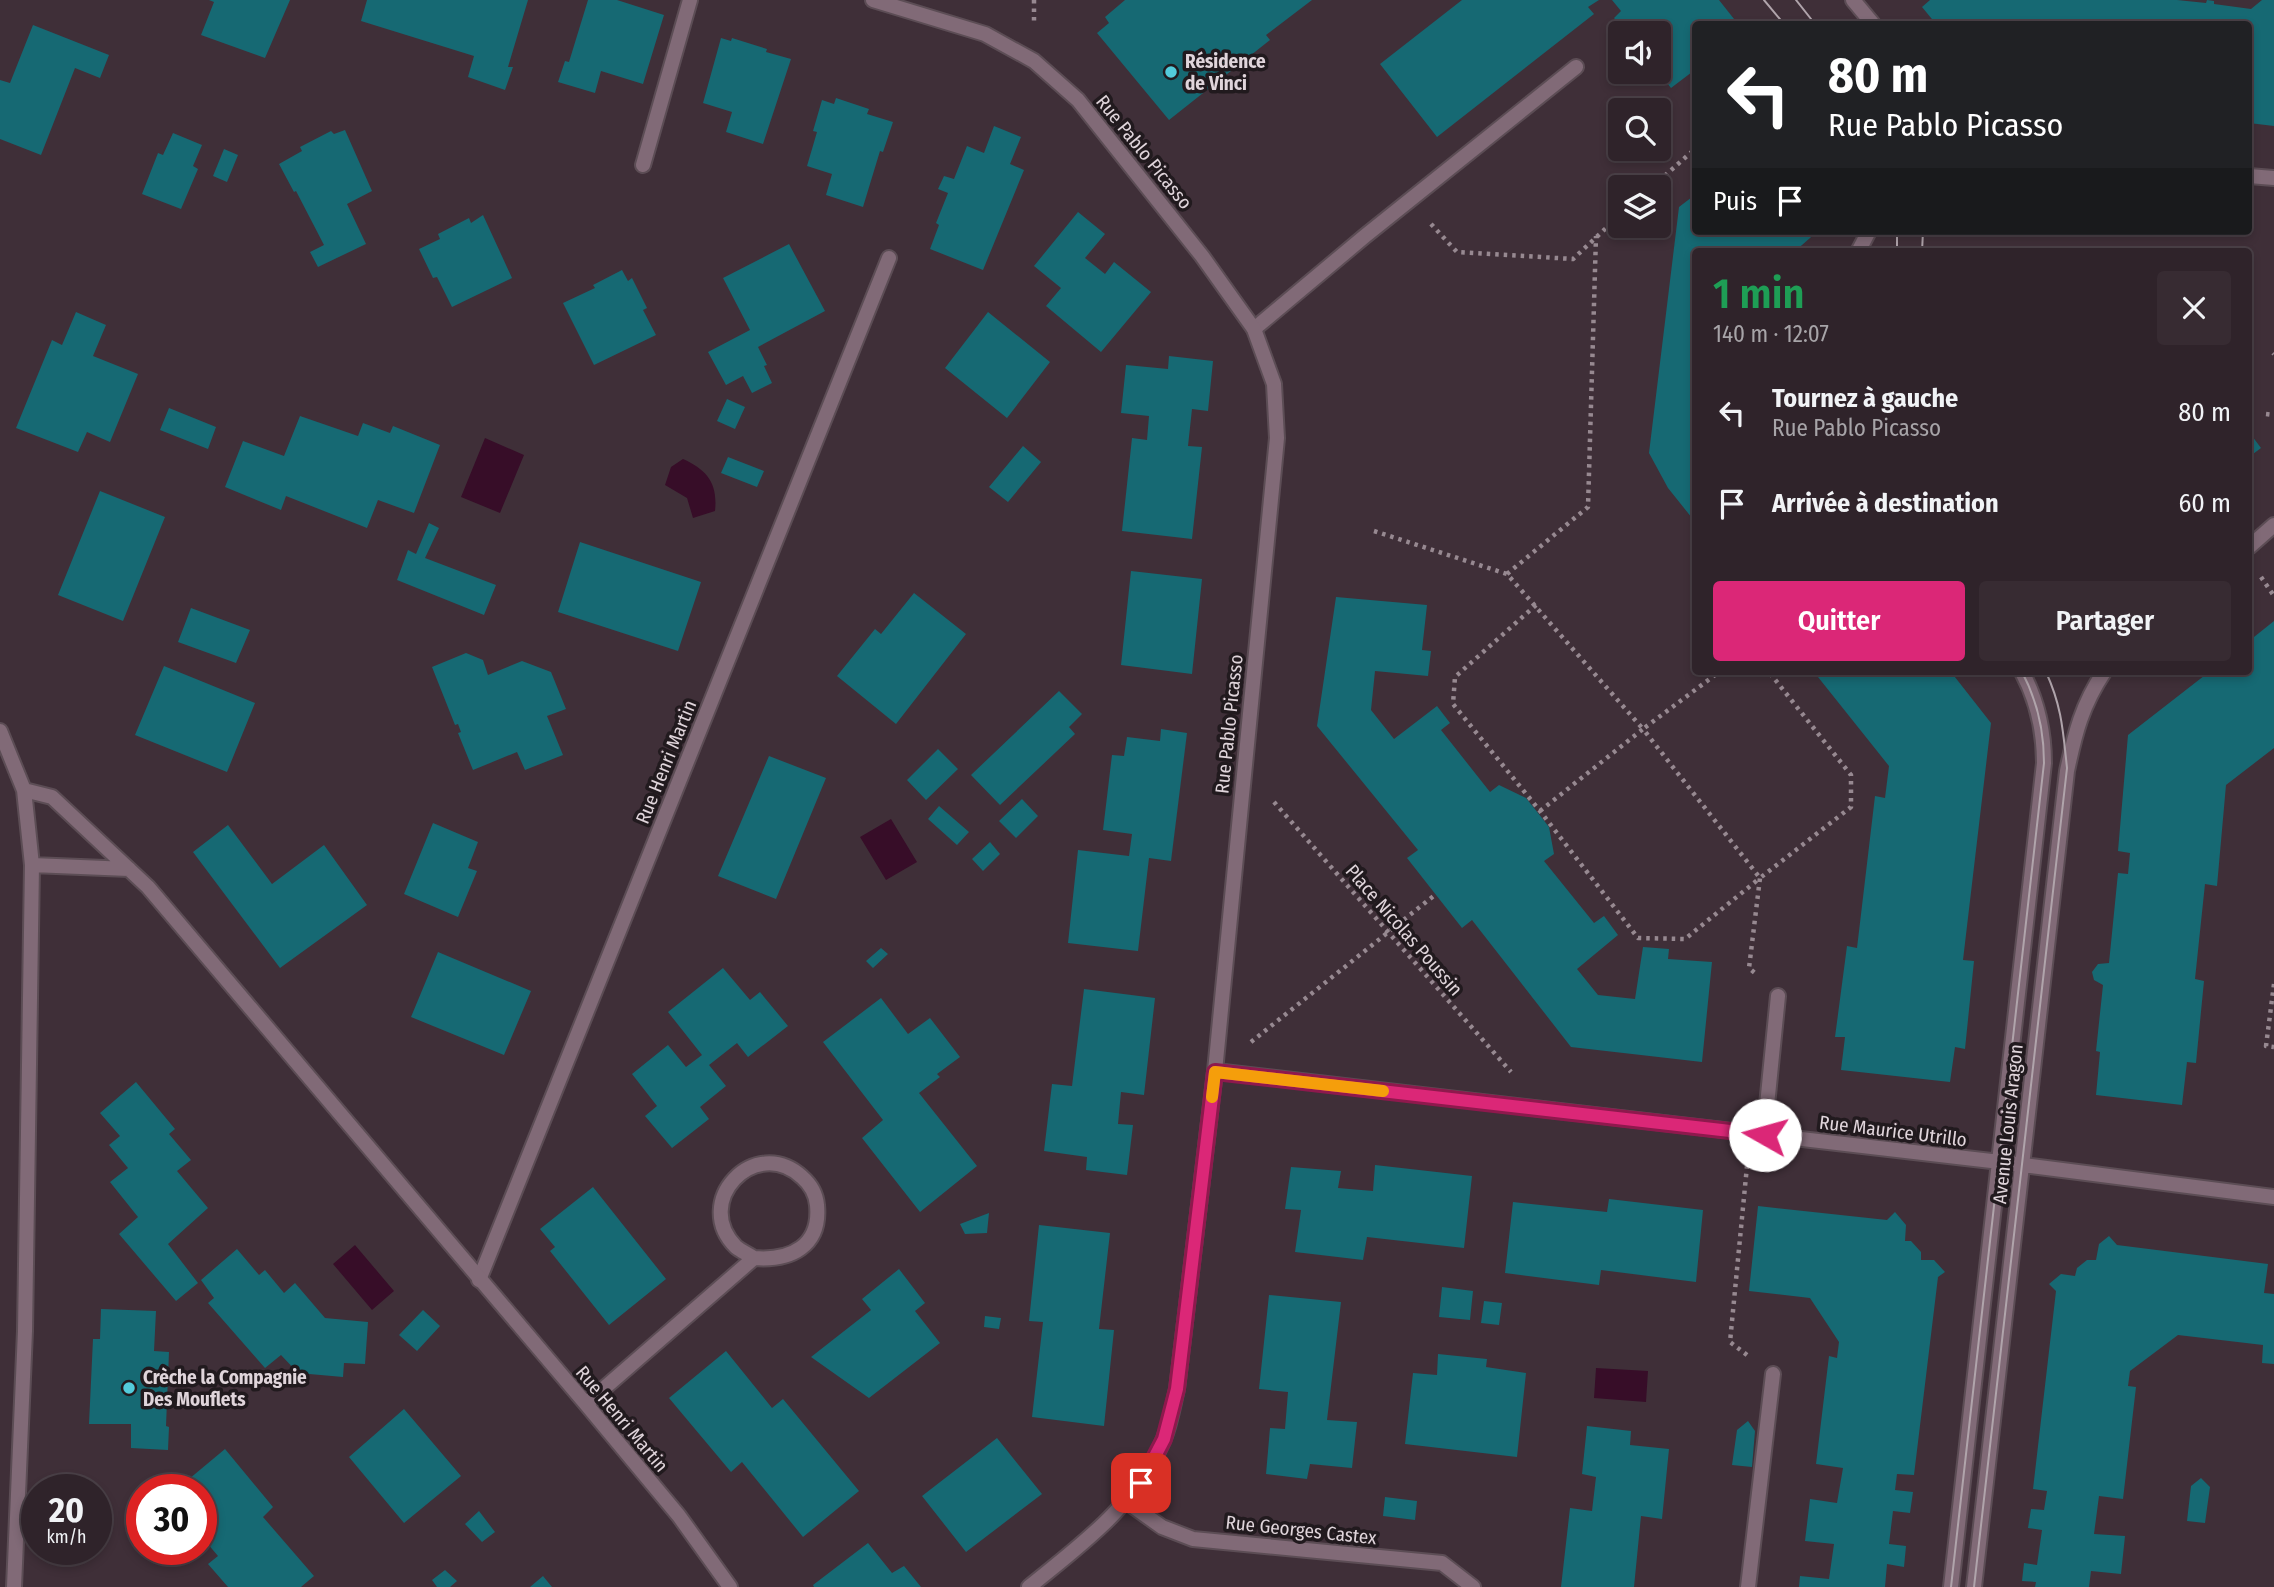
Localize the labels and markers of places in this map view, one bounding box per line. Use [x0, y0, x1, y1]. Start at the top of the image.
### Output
place label: Résidence de Vinci [1185, 50, 1266, 95]
marker: Résidence de Vinci [1163, 64, 1179, 80]
place label: Crèche la Compagnie Des Mouflets [143, 1366, 307, 1411]
marker: Crèche la Compagnie Des Mouflets [121, 1380, 137, 1396]
pin [1111, 1453, 1171, 1513]

